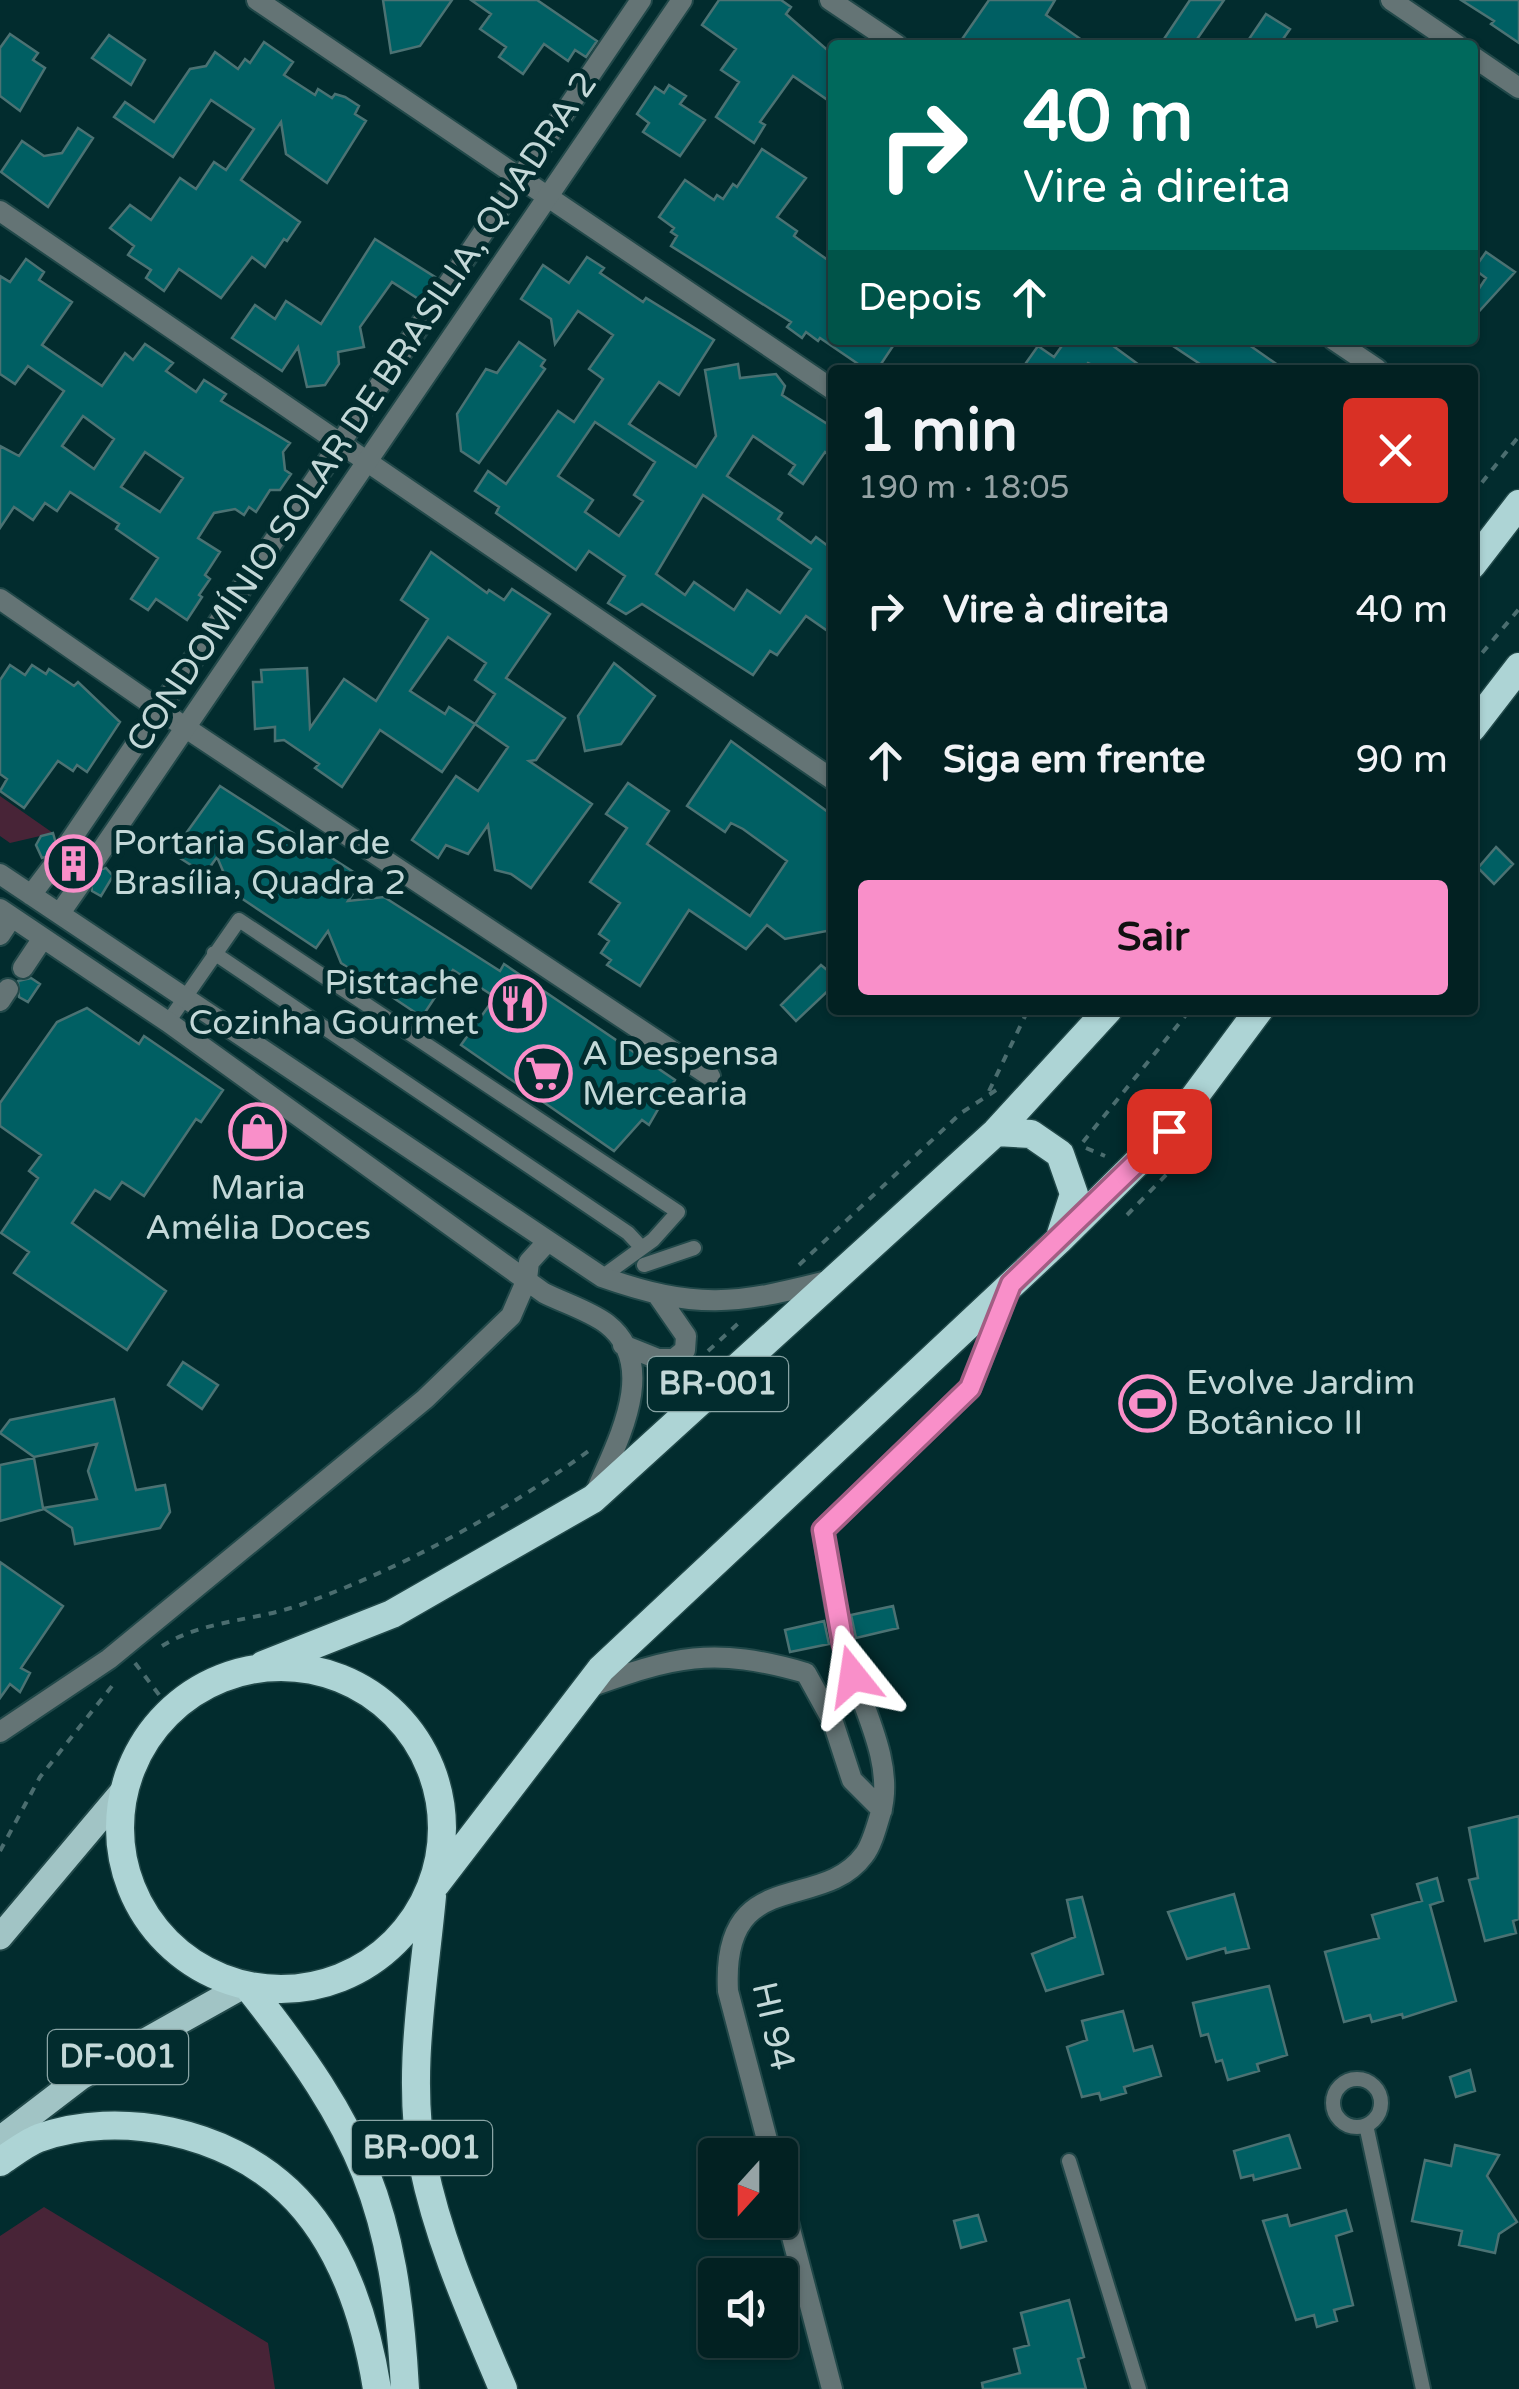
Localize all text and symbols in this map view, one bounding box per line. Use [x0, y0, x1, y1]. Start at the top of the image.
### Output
street label: CONDOMÍNIO SOLAR DE BRASILIA, QUADRA 2 [118, 64, 606, 760]
text: 40 m [1023, 76, 1193, 160]
icon: right [858, 80, 988, 210]
text: Vire à direita [1023, 161, 1291, 215]
icon: ahead [1002, 270, 1057, 325]
text: Depois [858, 275, 982, 321]
text: 1 min [858, 395, 1018, 467]
button: close [1343, 398, 1448, 503]
text: 190 m · 18:05 [858, 469, 1070, 507]
icon: right [858, 583, 913, 638]
text: Vire à direita [943, 587, 1169, 633]
text: 40 m [1356, 587, 1448, 633]
icon: ahead [858, 733, 913, 788]
text: Siga em frente [943, 737, 1205, 783]
text: 90 m [1356, 737, 1448, 783]
place label: Portaria Solar de Brasília, Quadra 2 [113, 822, 406, 904]
building icon: Portaria Solar de Brasília, Quadra 2 [44, 833, 104, 893]
button: Sair [858, 880, 1448, 995]
place label: Pisttache Cozinha Gourmet [189, 962, 479, 1044]
restaurant icon: Pisttache Cozinha Gourmet [488, 973, 548, 1033]
place label: A Despensa Mercearia [582, 1033, 779, 1115]
supermarket icon: A Despensa Mercearia [513, 1044, 573, 1104]
pin [1127, 1089, 1212, 1174]
shop icon: Maria Amélia Doces [228, 1102, 288, 1162]
icon: arrive [1142, 1104, 1197, 1159]
place label: Maria Amélia Doces [145, 1167, 371, 1249]
road number: BR-001 [648, 1357, 788, 1411]
place label: Evolve Jardim Botânico II [1186, 1362, 1415, 1444]
sports icon: Evolve Jardim Botânico II [1117, 1373, 1177, 1433]
position arrow [801, 1624, 905, 1728]
street label: HI 94 [742, 1978, 804, 2074]
road number: DF-001 [48, 2030, 188, 2084]
road number: BR-001 [352, 2121, 492, 2175]
north arrow [698, 2138, 798, 2238]
map controls [698, 2138, 798, 2358]
button: sound [698, 2258, 798, 2358]

